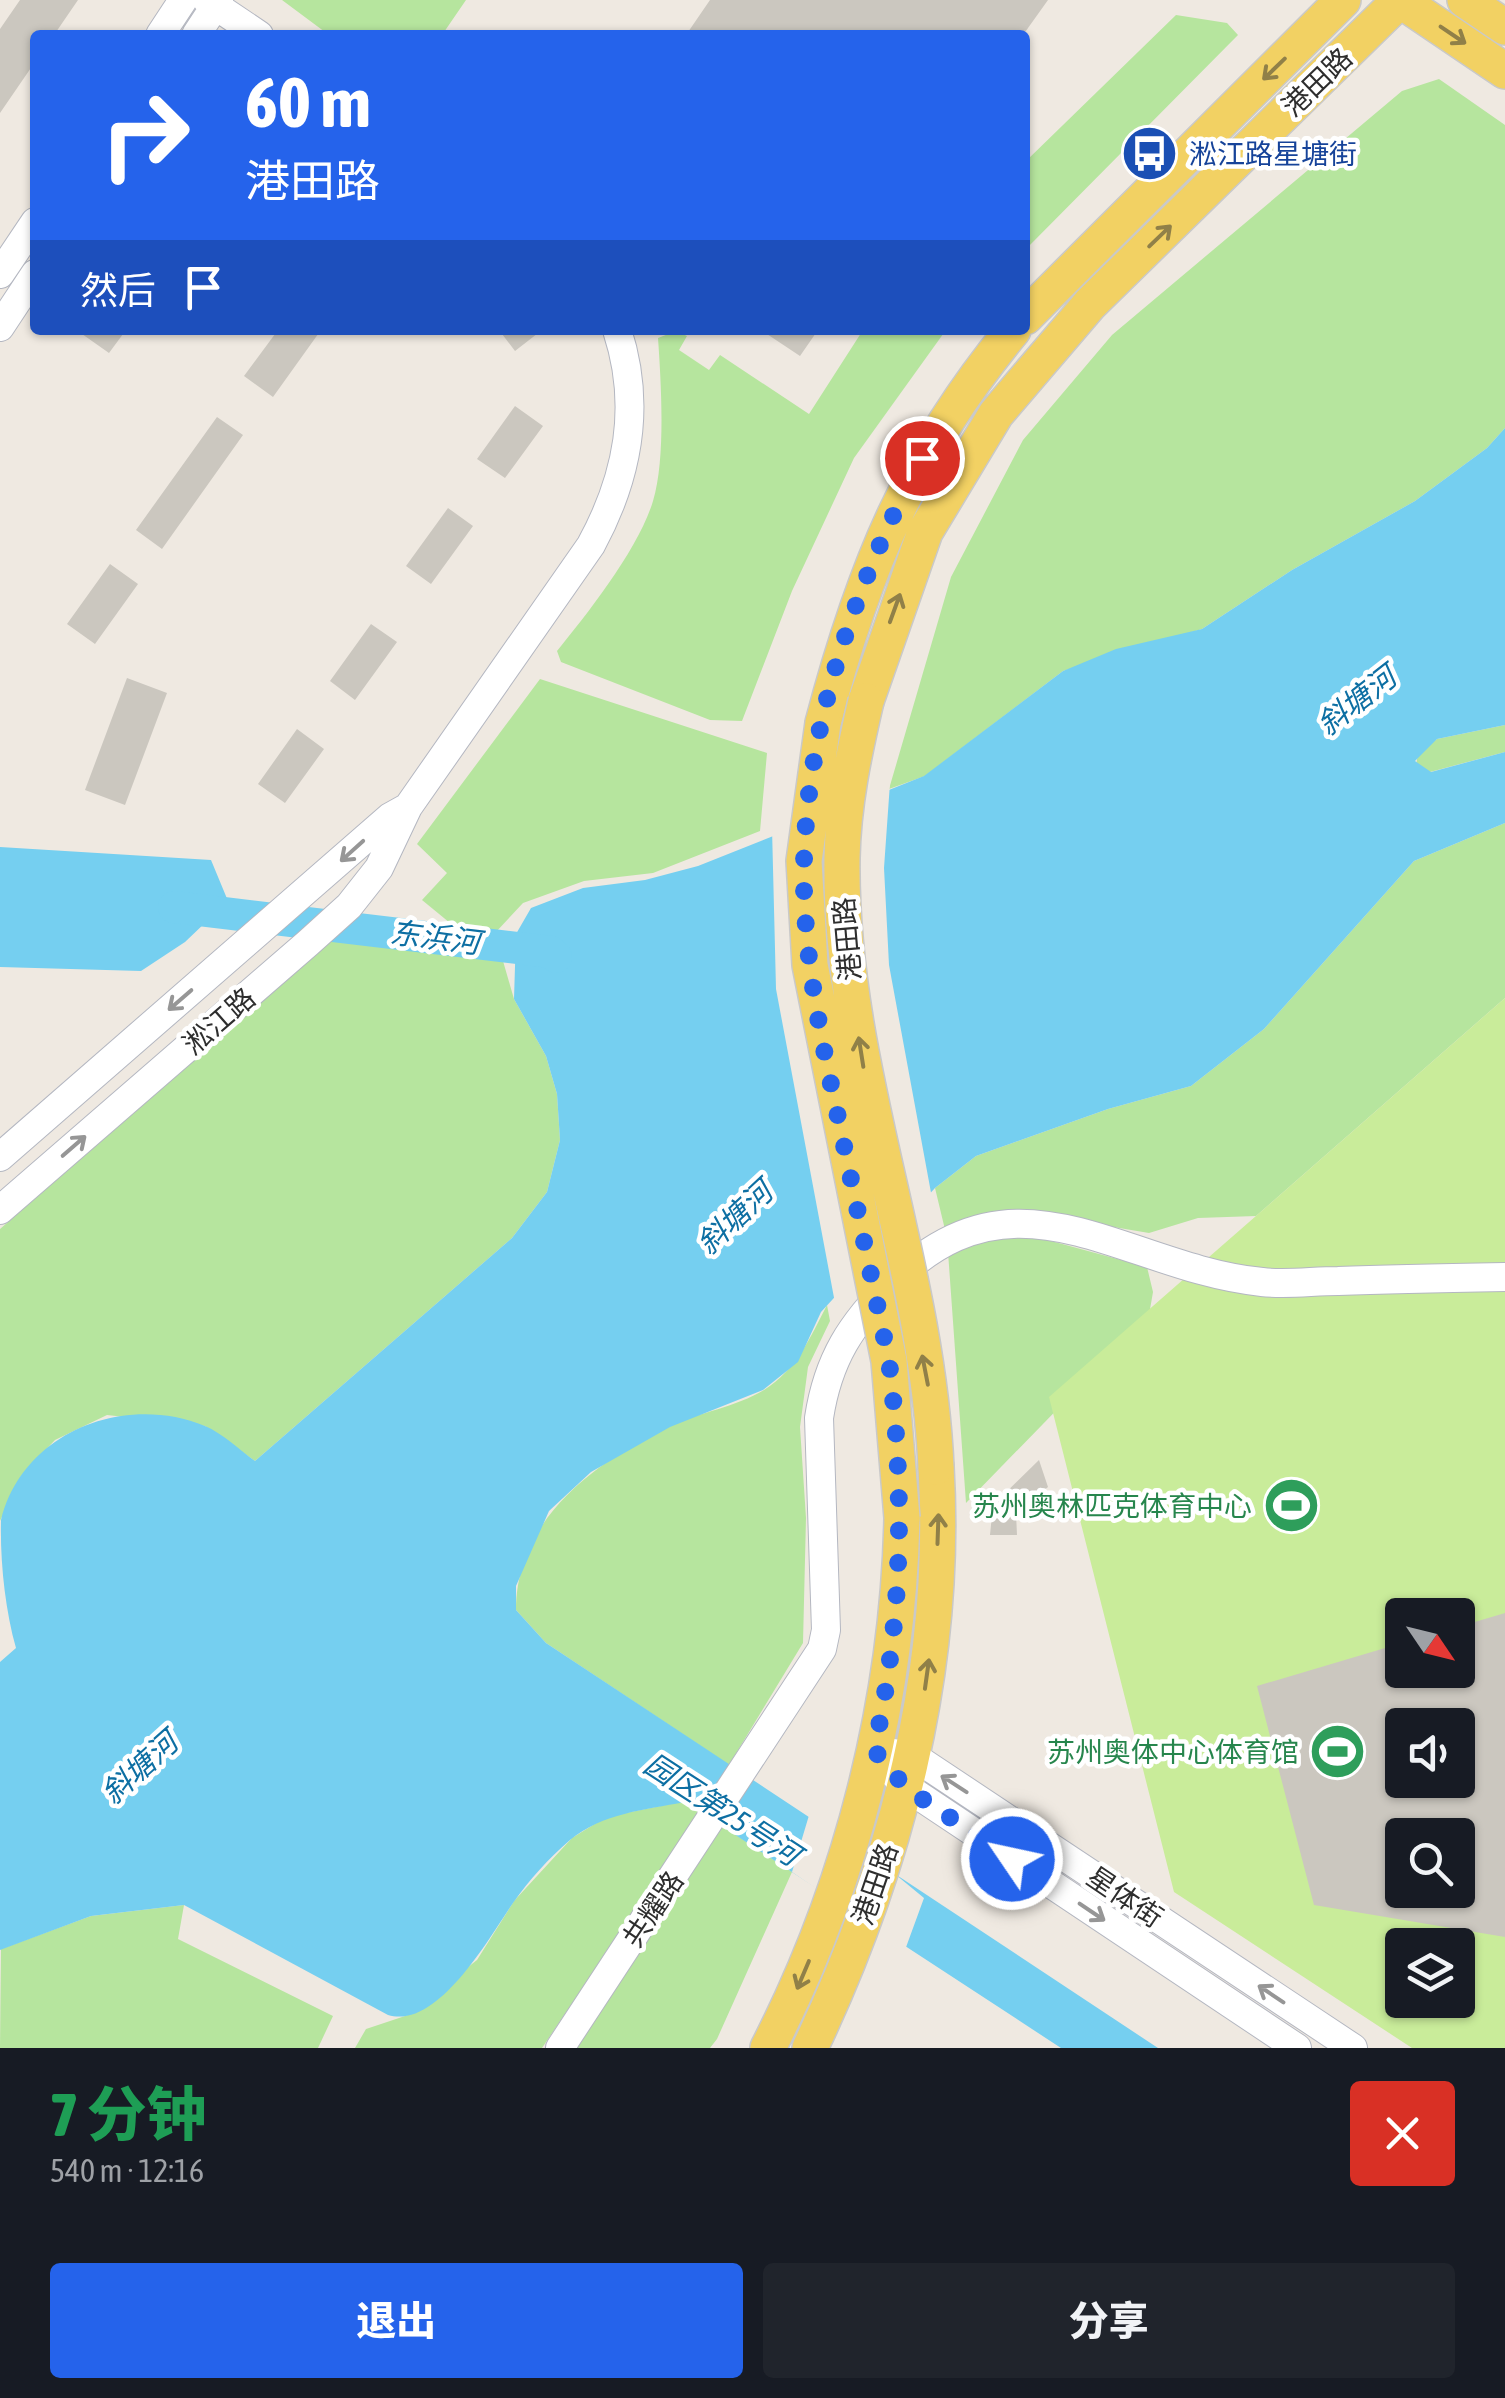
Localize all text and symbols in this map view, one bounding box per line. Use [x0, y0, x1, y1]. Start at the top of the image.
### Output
one-way arrow [1438, 24, 1466, 45]
street label: 港田路 [1276, 41, 1358, 123]
one-way arrow [1263, 57, 1287, 81]
text: 60 m [245, 62, 371, 142]
icon: right [80, 70, 210, 200]
bus stop icon: 淞江路星塘街 [1120, 124, 1180, 184]
place label: 淞江路星塘街 [1189, 138, 1357, 170]
text: 港田路 [245, 155, 380, 207]
one-way arrow [1147, 224, 1171, 248]
icon: arrive [176, 260, 231, 315]
text: 然后 [80, 269, 156, 312]
pin [880, 416, 965, 501]
icon: arrive [895, 431, 950, 486]
one-way arrow [887, 593, 905, 624]
water label: 斜塘河 [1310, 656, 1406, 741]
one-way arrow [340, 840, 365, 863]
street label: 港田路 [827, 896, 867, 982]
water label: 东浜河 [388, 915, 487, 960]
street label: 淞江路 [177, 981, 261, 1061]
one-way arrow [167, 989, 193, 1011]
one-way arrow [851, 1036, 870, 1068]
one-way arrow [60, 1136, 86, 1158]
water label: 斜塘河 [690, 1171, 782, 1260]
one-way arrow [915, 1354, 934, 1387]
sports icon: 苏州奥林匹克体育中心 [1261, 1476, 1321, 1536]
place label: 苏州奥林匹克体育中心 [972, 1490, 1252, 1522]
one-way arrow [929, 1513, 948, 1546]
north arrow [1385, 1598, 1475, 1688]
map controls [1385, 1598, 1475, 2018]
one-way arrow [918, 1658, 936, 1691]
button: sound [1385, 1708, 1475, 1798]
water label: 斜塘河 [95, 1721, 188, 1810]
sports icon: 苏州奥体中心体育馆 [1308, 1722, 1368, 1782]
place label: 苏州奥体中心体育馆 [1047, 1736, 1299, 1768]
water label: 园区第25号河 [639, 1746, 811, 1875]
one-way arrow [940, 1773, 969, 1794]
position arrow [960, 1807, 1064, 1911]
button: search [1385, 1818, 1475, 1908]
street label: 港田路 [846, 1839, 904, 1929]
street label: 星体街 [1081, 1860, 1169, 1934]
street label: 共耀路 [616, 1865, 690, 1953]
one-way arrow [1077, 1901, 1105, 1922]
button: layers [1385, 1928, 1475, 2018]
one-way arrow [793, 1959, 811, 1990]
one-way arrow [1258, 1984, 1286, 2005]
text: 7 分钟 [50, 2080, 206, 2149]
button: close [1350, 2081, 1455, 2186]
text: 540 m · 12:16 [50, 2152, 204, 2189]
button: 退出 [50, 2263, 743, 2378]
button: 分享 [763, 2263, 1455, 2378]

